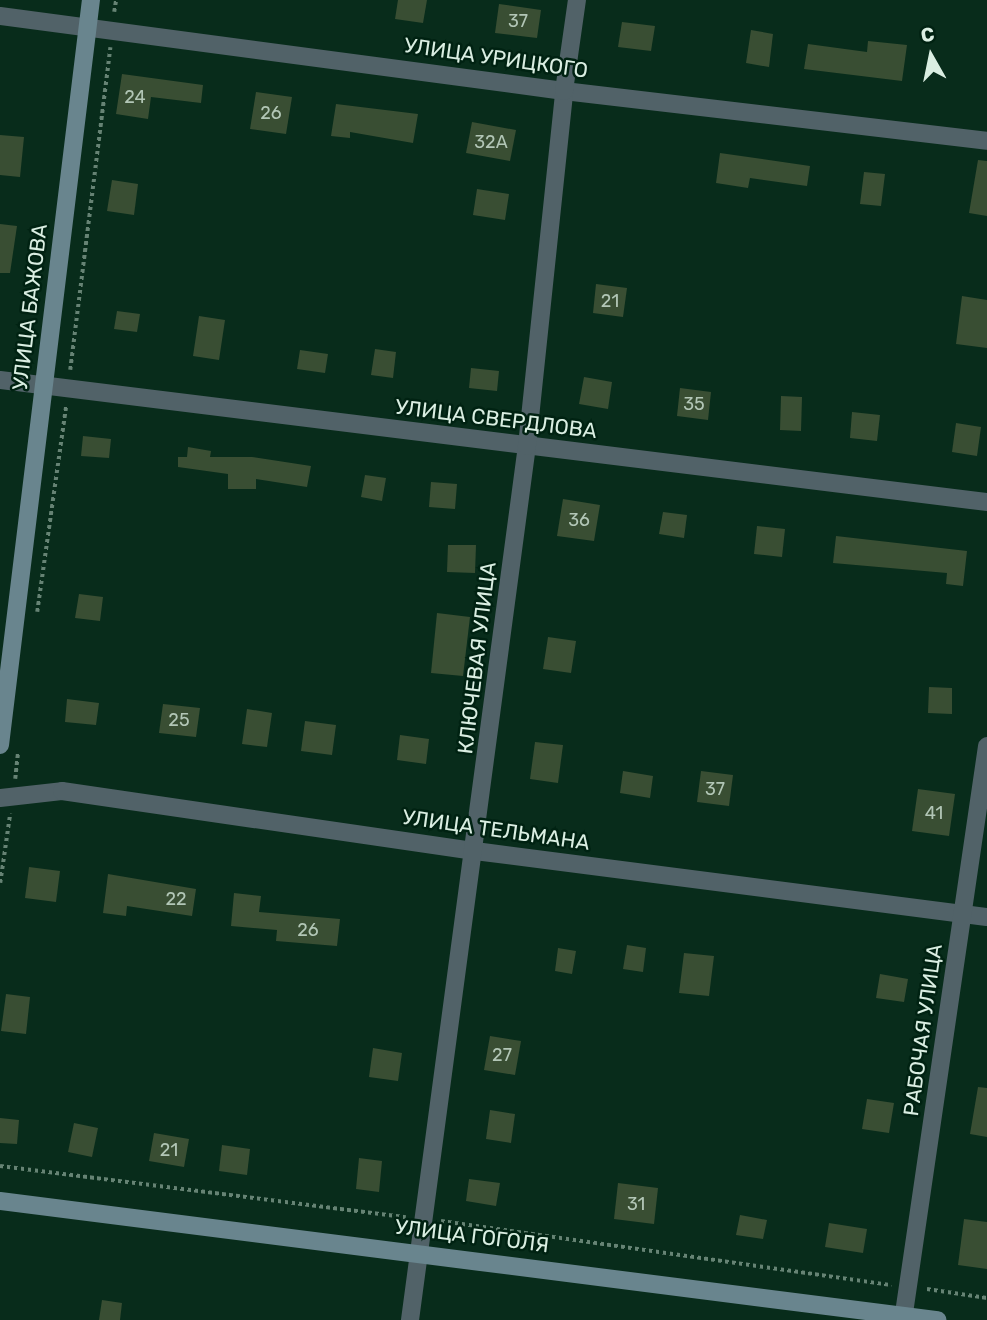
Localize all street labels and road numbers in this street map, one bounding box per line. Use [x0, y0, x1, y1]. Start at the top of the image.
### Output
street label: УЛИЦА УРИЦКОГО [402, 33, 590, 83]
street label: УЛИЦА БАЖОВА [7, 222, 53, 392]
street label: УЛИЦА СВЕРДЛОВА [394, 394, 598, 444]
street label: КЛЮЧЕВАЯ УЛИЦА [453, 561, 501, 755]
street label: УЛИЦА ТЕЛЬМАНА [401, 804, 591, 856]
street label: РАБОЧАЯ УЛИЦА [898, 942, 948, 1118]
street label: УЛИЦА ГОГОЛЯ [394, 1214, 550, 1258]

